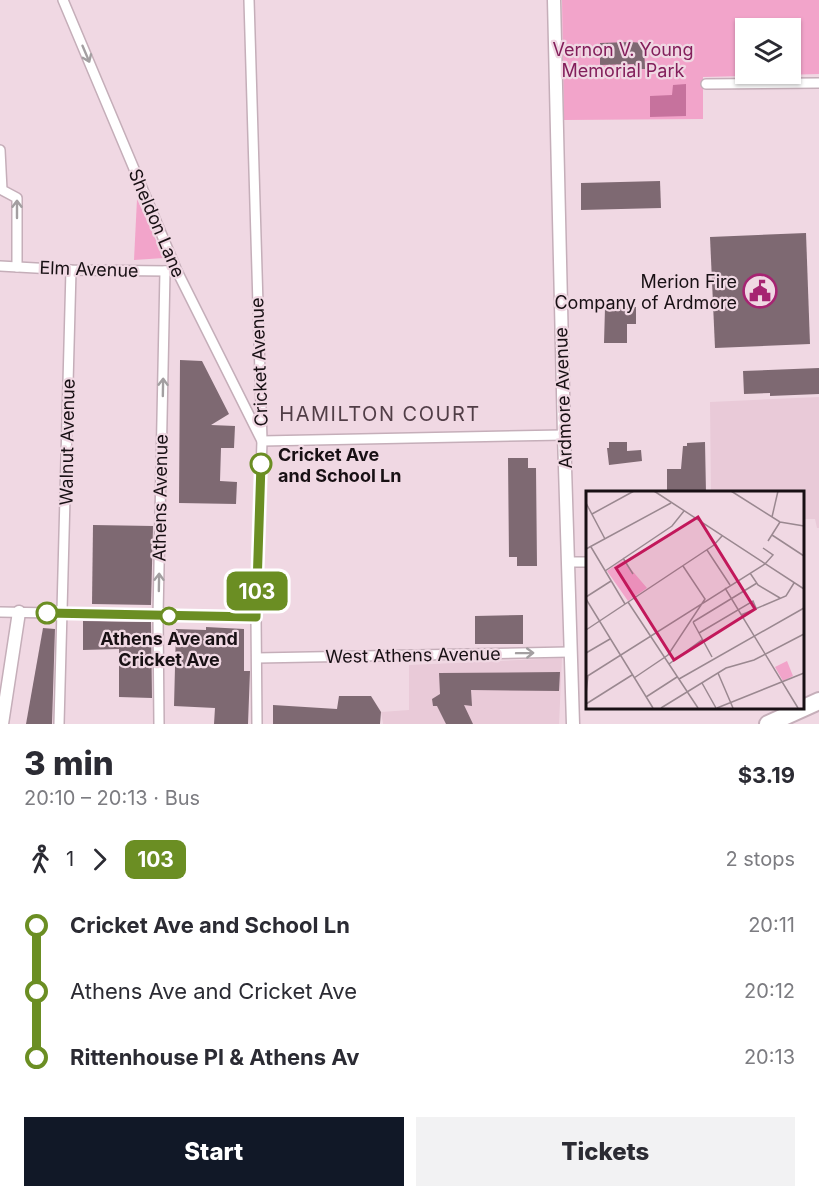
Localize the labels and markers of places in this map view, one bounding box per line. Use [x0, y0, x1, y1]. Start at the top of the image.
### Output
place label: Merion Fire Company of Ardmore [554, 271, 737, 313]
public building icon: Merion Fire Company of Ardmore [742, 273, 778, 309]
place label: Cricket Ave and School Ln [278, 444, 401, 486]
marker: Cricket Ave and School Ln [250, 453, 272, 475]
unlabelled marker [36, 602, 58, 624]
marker: Athens Ave and Cricket Ave [160, 607, 178, 625]
place label: Athens Ave and Cricket Ave [100, 628, 238, 670]

